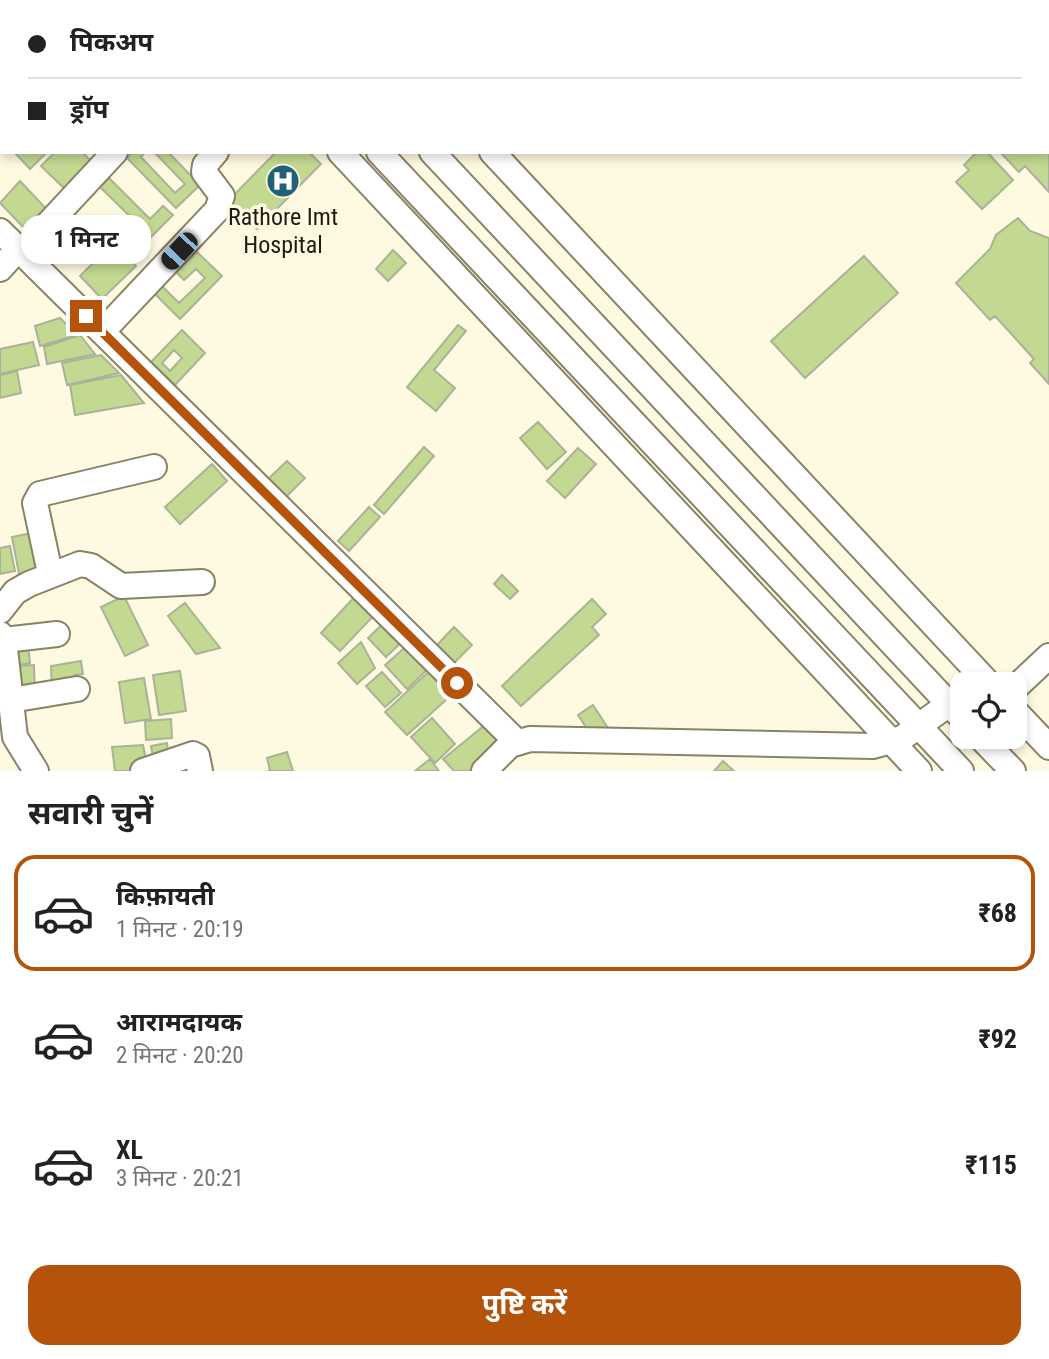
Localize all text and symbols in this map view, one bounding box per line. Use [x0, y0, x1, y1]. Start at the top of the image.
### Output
text: पिकअप [70, 27, 153, 57]
text: ड्रॉप [70, 94, 108, 124]
hospital icon: Rathore Imt Hospital [264, 162, 302, 200]
place label: Rathore Imt Hospital [228, 203, 338, 259]
callout: 1 मिनट [21, 215, 151, 264]
text: 1 मिनट [53, 226, 119, 253]
car [157, 228, 202, 274]
route end [70, 300, 102, 332]
route start [441, 667, 473, 699]
map controls [950, 672, 1027, 749]
button: locate [950, 672, 1027, 749]
text: सवारी चुनें [28, 794, 153, 832]
text: किफ़ायती [116, 881, 215, 911]
icon: car [32, 882, 95, 945]
text: ₹68 [978, 898, 1017, 928]
text: 1 मिनट · 20:19 [116, 916, 244, 943]
text: आरामदायक [116, 1007, 242, 1037]
icon: car [32, 1008, 95, 1071]
text: ₹92 [978, 1024, 1017, 1054]
text: 2 मिनट · 20:20 [116, 1042, 244, 1069]
icon: car [32, 1134, 95, 1197]
text: XL [116, 1135, 143, 1165]
text: ₹115 [965, 1150, 1017, 1180]
text: 3 मिनट · 20:21 [116, 1165, 244, 1192]
button: पुष्टि करें [28, 1265, 1021, 1345]

